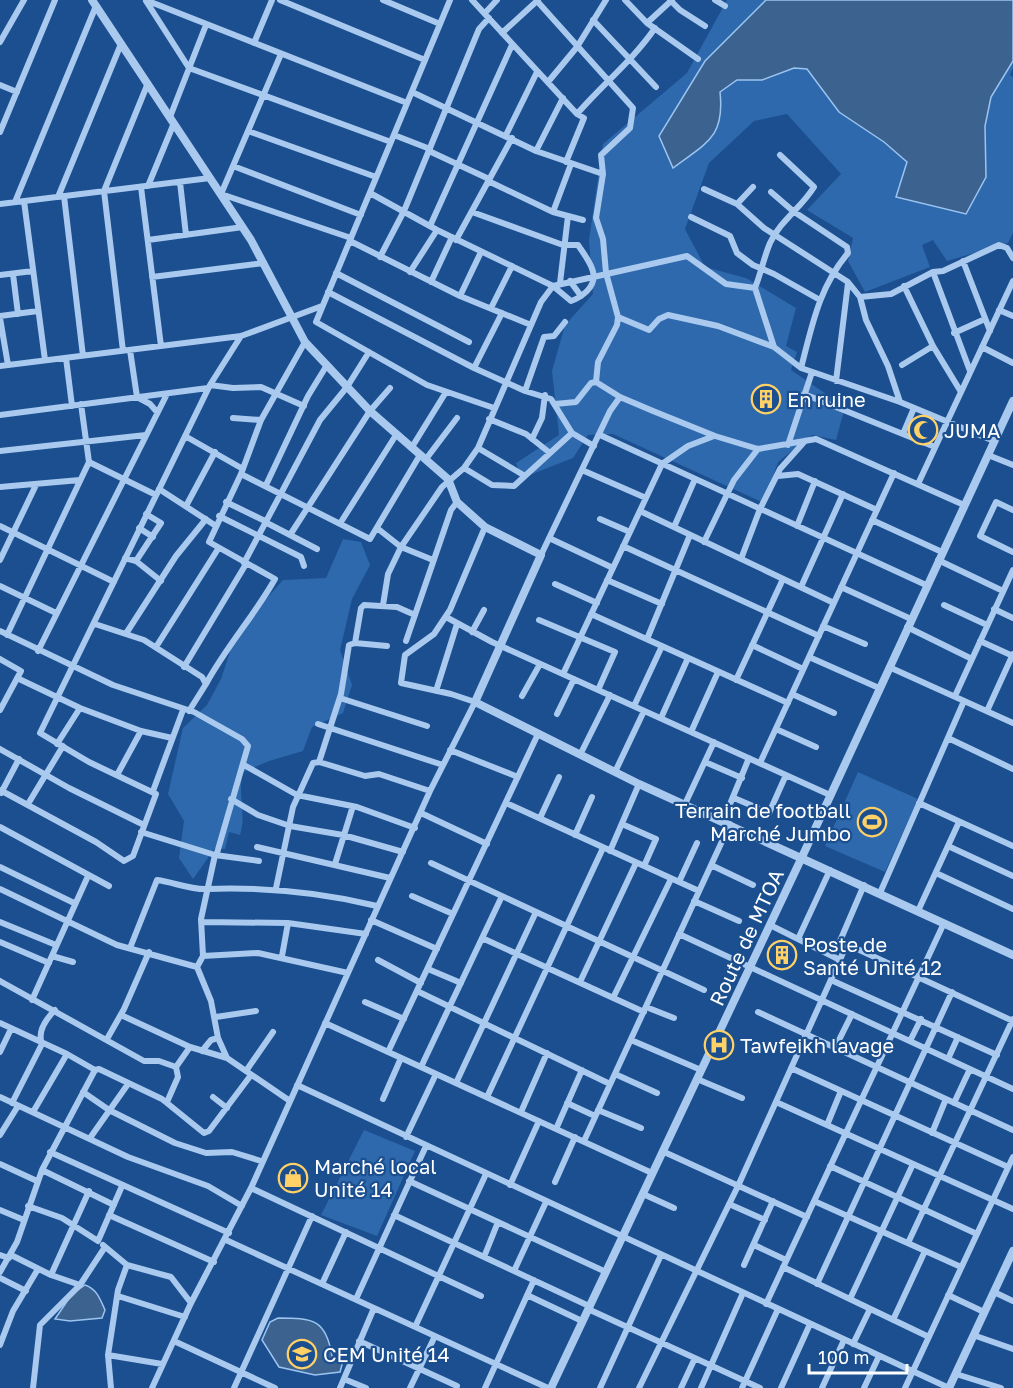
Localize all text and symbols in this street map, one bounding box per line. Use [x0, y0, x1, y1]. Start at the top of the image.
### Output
building icon: En ruine [750, 383, 782, 415]
place label: En ruine [787, 387, 866, 411]
mosque icon: JUMA [907, 414, 939, 446]
place label: JUMA [944, 418, 1000, 442]
place label: Terrain de football Marché Jumbo [675, 798, 851, 845]
sports icon: Terrain de football Marché Jumbo [856, 806, 888, 838]
street label: Route de MTOA [704, 865, 788, 1009]
place label: Poste de Santé Unité 12 [803, 932, 942, 979]
building icon: Poste de Santé Unité 12 [766, 939, 798, 971]
hospital icon: Tawfeikh lavage [703, 1029, 735, 1061]
place label: Tawfeikh lavage [740, 1033, 894, 1057]
place label: Marché local Unité 14 [314, 1154, 437, 1201]
shop icon: Marché local Unité 14 [277, 1162, 309, 1194]
scale bar [809, 1337, 906, 1375]
school or university icon: CEM Unité 14 [286, 1338, 318, 1370]
place label: CEM Unité 14 [323, 1342, 450, 1366]
text: 100 m [818, 1346, 869, 1368]

